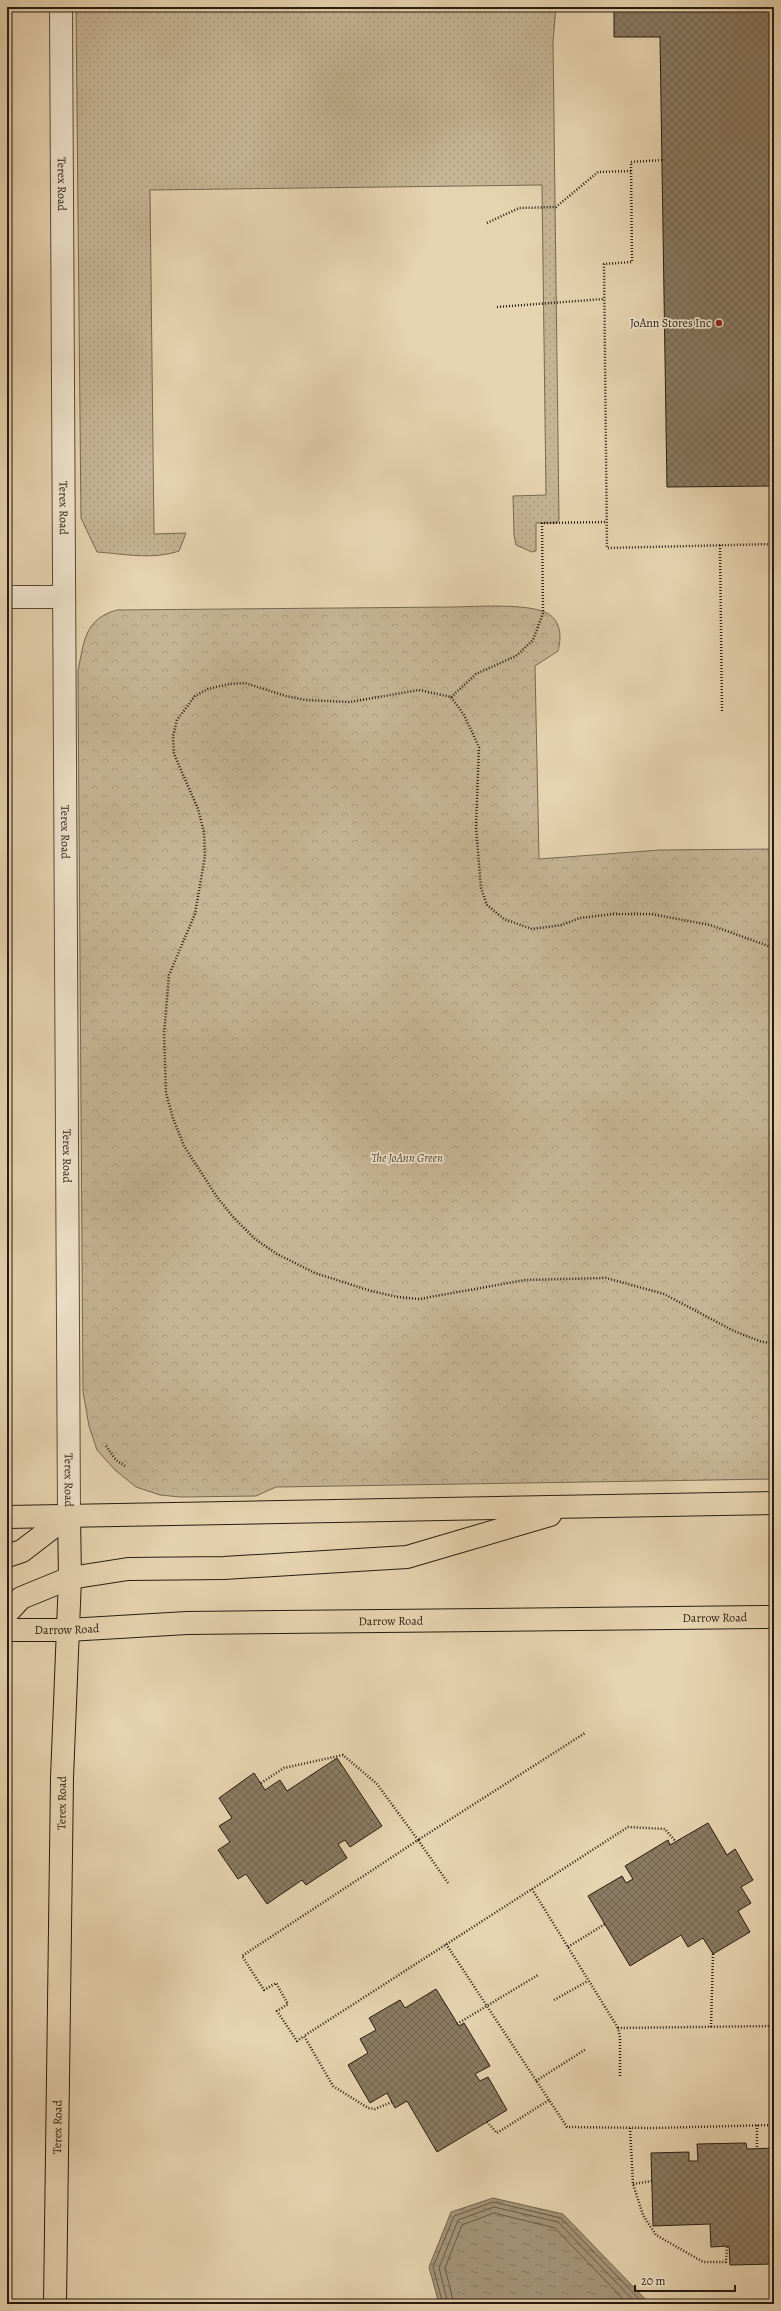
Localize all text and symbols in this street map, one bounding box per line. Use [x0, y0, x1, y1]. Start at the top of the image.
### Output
street label: Terex Road [54, 157, 70, 212]
place label: JoAnn Stores Inc [630, 315, 711, 331]
marker: JoAnn Stores Inc [714, 318, 724, 328]
street label: Terex Road [56, 481, 72, 536]
street label: Terex Road [57, 805, 74, 860]
street label: Terex Road [59, 1129, 75, 1184]
park label: The JoAnn Green [371, 1150, 443, 1166]
street label: Terex Road [61, 1453, 77, 1508]
street label: Darrow Road [682, 1609, 748, 1626]
street label: Darrow Road [358, 1613, 424, 1629]
street label: Darrow Road [35, 1620, 100, 1638]
street label: Terex Road [53, 1775, 70, 1830]
street label: Terex Road [49, 2099, 66, 2154]
scale bar [635, 2267, 735, 2293]
text: 20 m [641, 2273, 665, 2289]

